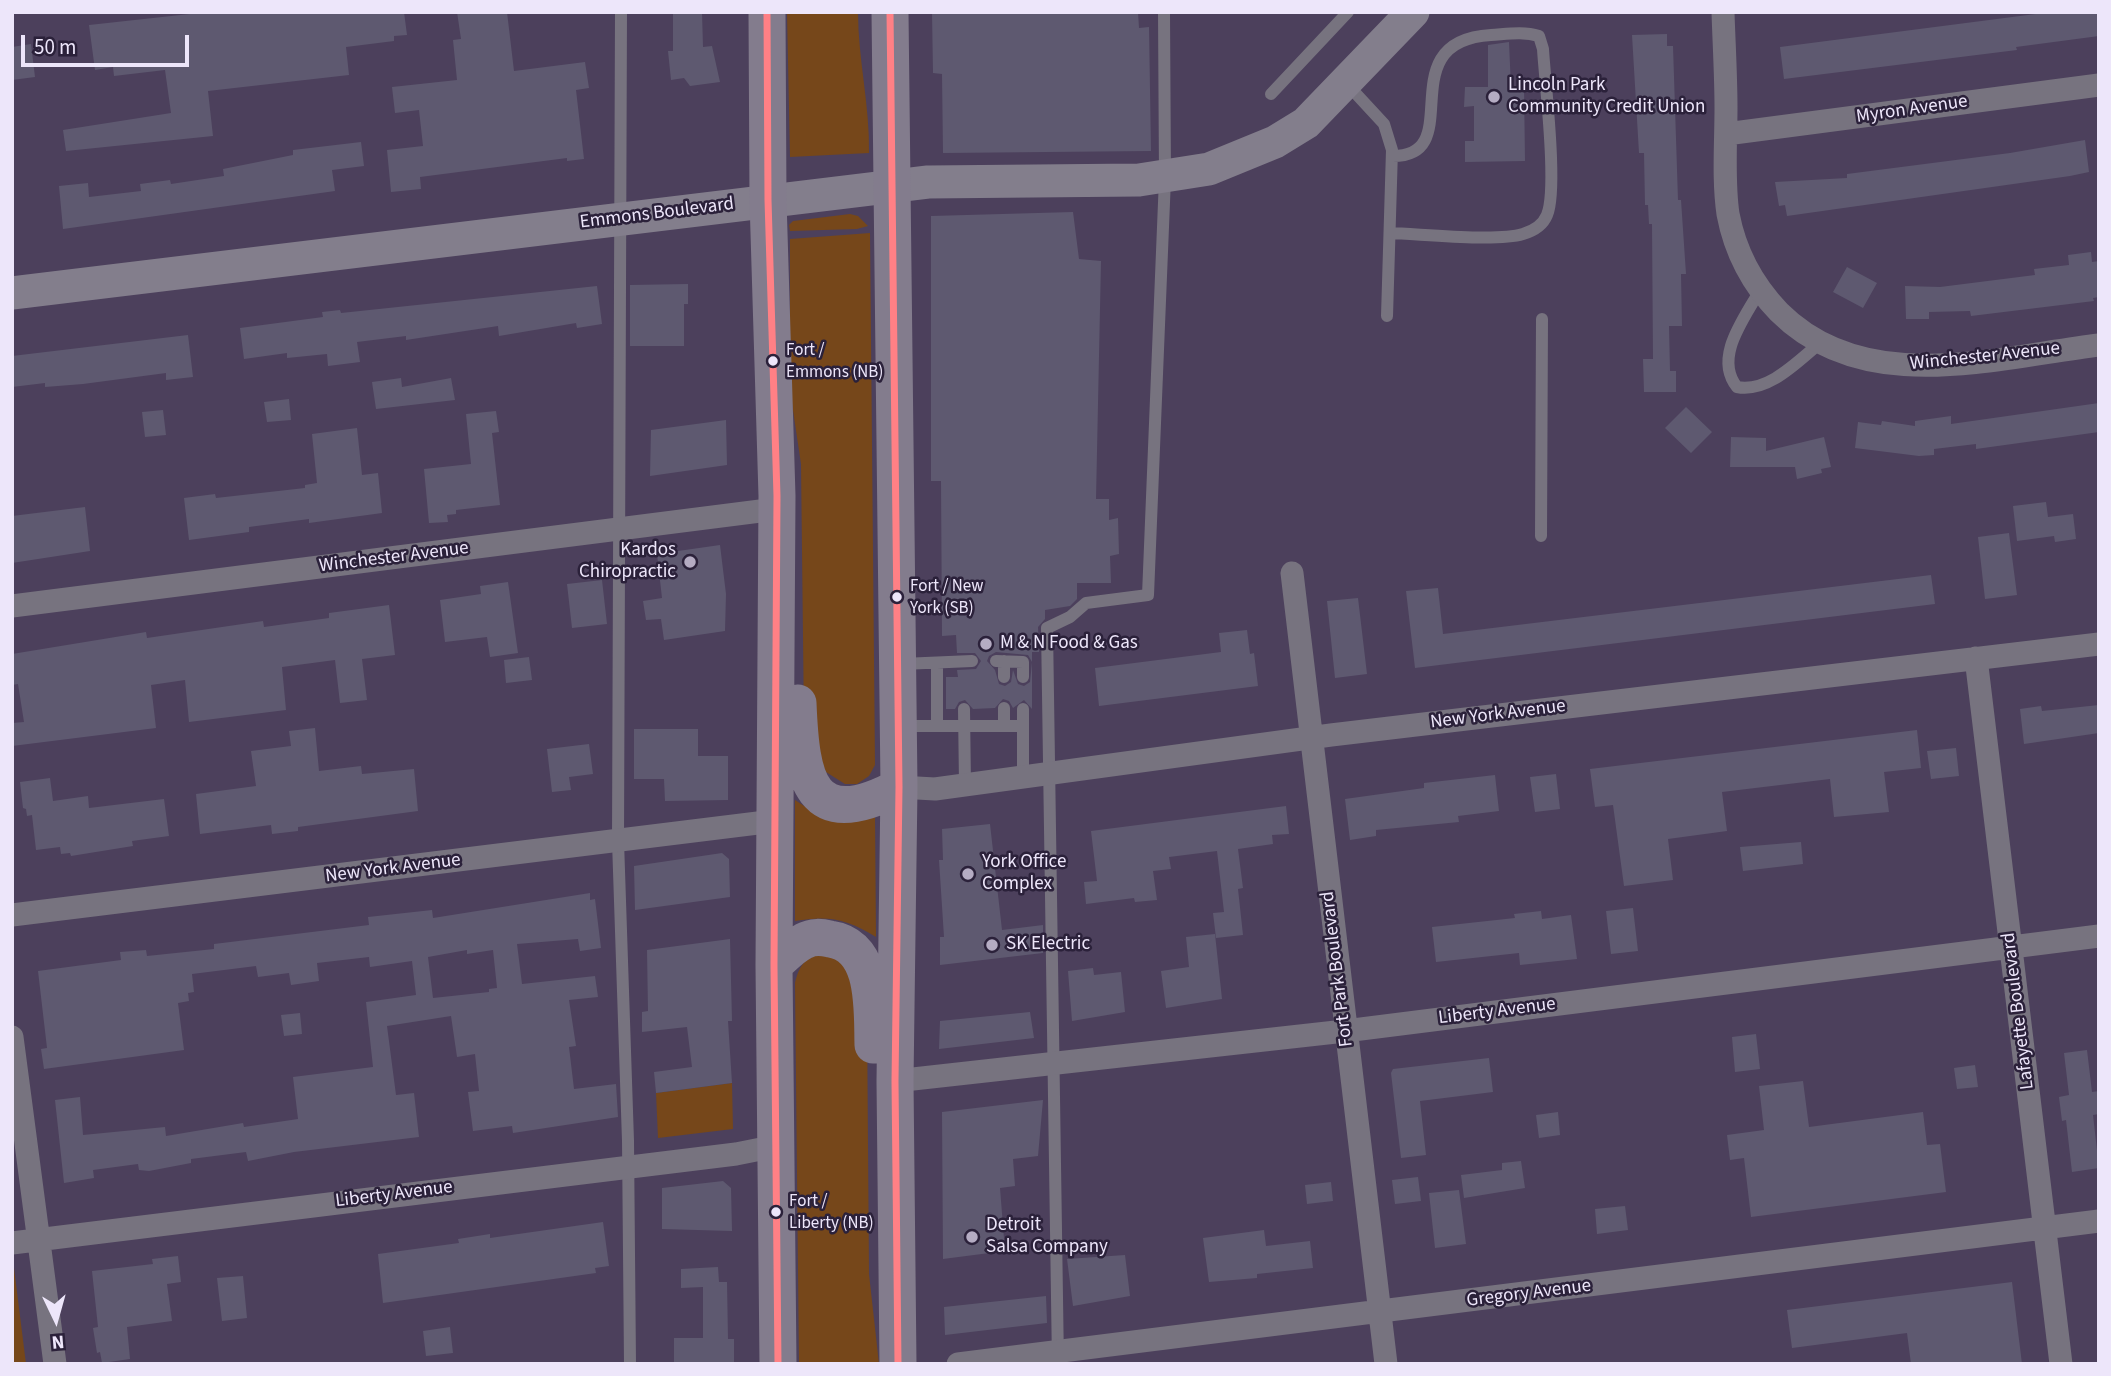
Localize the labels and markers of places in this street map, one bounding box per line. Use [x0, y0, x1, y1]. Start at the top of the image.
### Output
place label: Lincoln Park Community Credit Union [1508, 75, 1705, 119]
marker: Lincoln Park Community Credit Union [1486, 89, 1502, 105]
place label: Fort / Emmons (NB) [786, 341, 883, 381]
marker: Fort / Emmons (NB) [766, 354, 780, 368]
place label: Kardos Chiropractic [579, 540, 676, 584]
marker: Kardos Chiropractic [682, 554, 698, 570]
place label: Fort / New York (SB) [910, 577, 984, 617]
marker: Fort / New York (SB) [890, 590, 904, 604]
place label: M & N Food & Gas [1000, 633, 1138, 655]
marker: M & N Food & Gas [978, 636, 994, 652]
place label: York Office Complex [982, 852, 1066, 896]
marker: York Office Complex [960, 866, 976, 882]
place label: SK Electric [1006, 934, 1090, 956]
marker: SK Electric [984, 937, 1000, 953]
place label: Fort / Liberty (NB) [789, 1192, 874, 1232]
marker: Fort / Liberty (NB) [769, 1205, 783, 1219]
place label: Detroit Salsa Company [986, 1215, 1108, 1259]
marker: Detroit Salsa Company [964, 1229, 980, 1245]

